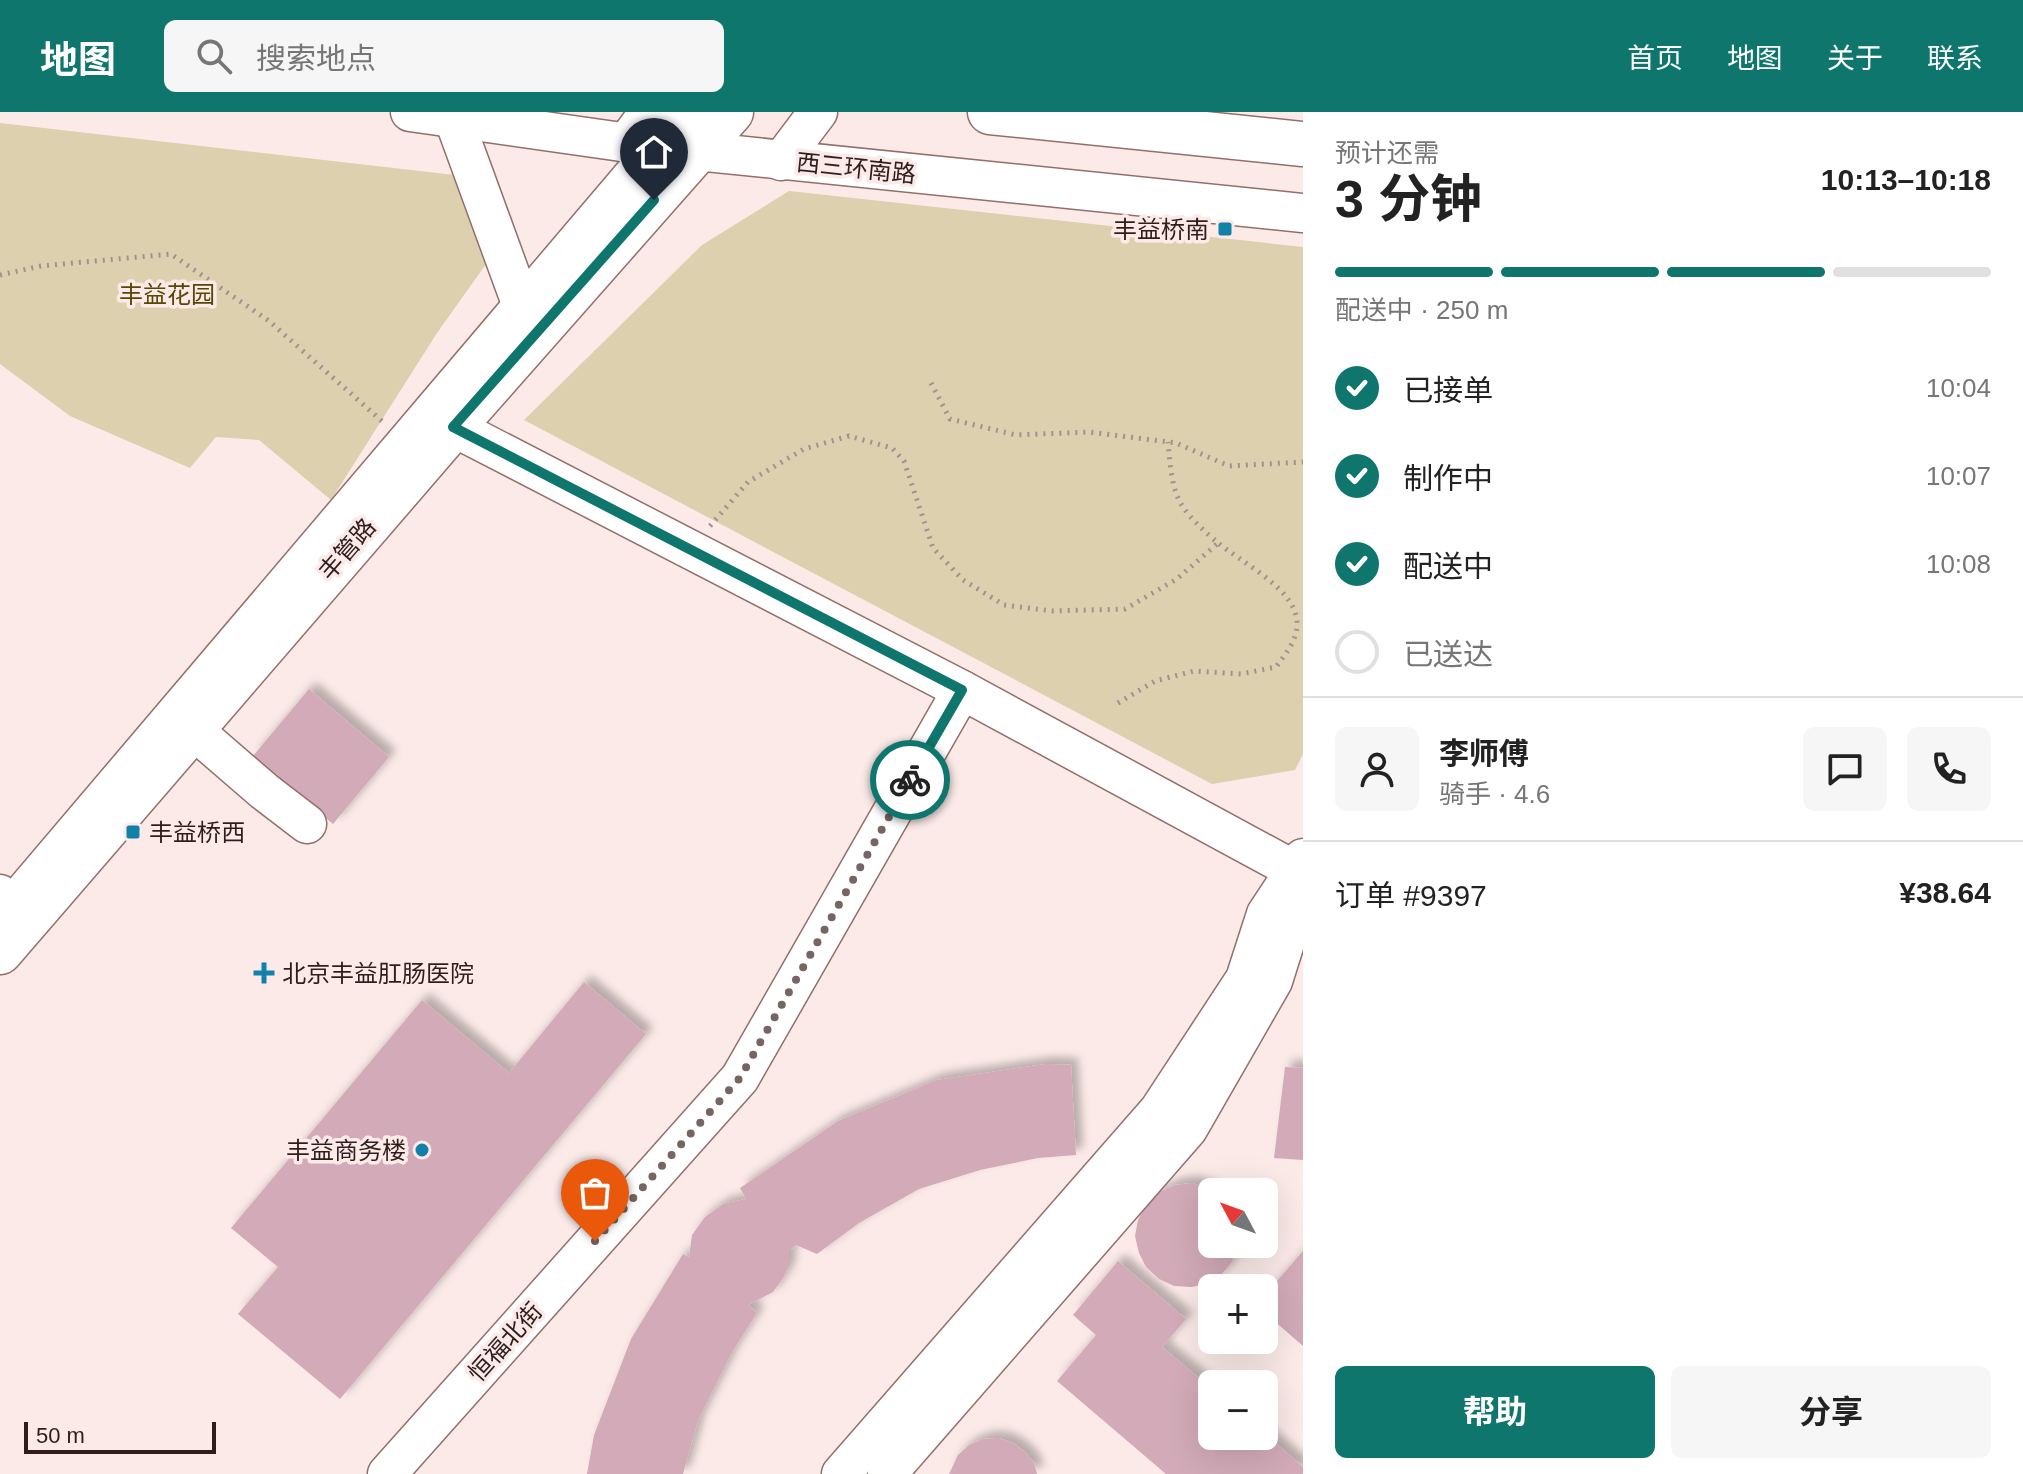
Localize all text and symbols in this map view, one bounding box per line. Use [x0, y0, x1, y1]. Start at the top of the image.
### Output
search box [164, 20, 724, 92]
icon: search [192, 34, 236, 78]
text: 地图 [40, 39, 116, 81]
text: 搜索地点 [256, 42, 376, 75]
text: 首页 [1627, 43, 1683, 74]
text: 地图 [1727, 43, 1783, 74]
text: 关于 [1827, 43, 1883, 74]
text: 联系 [1927, 43, 1983, 74]
pin [620, 118, 688, 200]
icon: home [632, 130, 676, 174]
text: 预计还需 [1335, 138, 1439, 168]
street label: 西三环南路 [795, 148, 917, 188]
text: 10:13–10:18 [1821, 163, 1991, 196]
text: 3 分钟 [1335, 170, 1482, 228]
place label: 丰益桥南 [1113, 216, 1209, 243]
marker: 丰益桥南 [1216, 220, 1234, 238]
park label: 丰益花园 [119, 281, 215, 308]
text: 配送中 · 250 m [1335, 295, 1508, 325]
icon: check [1335, 366, 1379, 410]
text: 10:04 [1926, 373, 1991, 403]
text: 已接单 [1403, 374, 1493, 407]
icon: check [1335, 454, 1379, 498]
text: 10:07 [1926, 461, 1991, 491]
text: 制作中 [1403, 462, 1493, 495]
street label: 丰管路 [313, 513, 381, 585]
icon: check [1335, 542, 1379, 586]
text: 10:08 [1926, 549, 1991, 579]
text: 配送中 [1403, 550, 1493, 583]
text: 已送达 [1403, 638, 1493, 671]
button: person [1335, 727, 1419, 811]
button: chat [1803, 727, 1887, 811]
button: phone [1907, 727, 1991, 811]
text: 李师傅 [1439, 737, 1529, 770]
courier [870, 740, 950, 820]
icon: bike [888, 758, 932, 802]
text: 骑手 · 4.6 [1439, 779, 1550, 809]
place label: 丰益桥西 [149, 819, 245, 846]
marker: 丰益桥西 [124, 823, 142, 841]
text: ¥38.64 [1899, 876, 1991, 909]
text: 订单 #9397 [1335, 879, 1487, 912]
place label: 北京丰益肛肠医院 [282, 960, 474, 987]
marker: 北京丰益肛肠医院 [253, 962, 275, 984]
place label: 丰益商务楼 [286, 1137, 406, 1164]
marker: 丰益商务楼 [413, 1141, 431, 1159]
pin [561, 1159, 629, 1241]
icon: bag [573, 1171, 617, 1215]
north arrow [1198, 1178, 1278, 1258]
map controls [1198, 1178, 1278, 1450]
button: + [1198, 1274, 1278, 1354]
street label: 恒福北街 [463, 1297, 547, 1387]
button: 帮助 [1335, 1366, 1655, 1458]
button: 分享 [1671, 1366, 1991, 1458]
button: − [1198, 1370, 1278, 1450]
scale bar [24, 1418, 216, 1454]
text: 50 m [36, 1423, 85, 1448]

